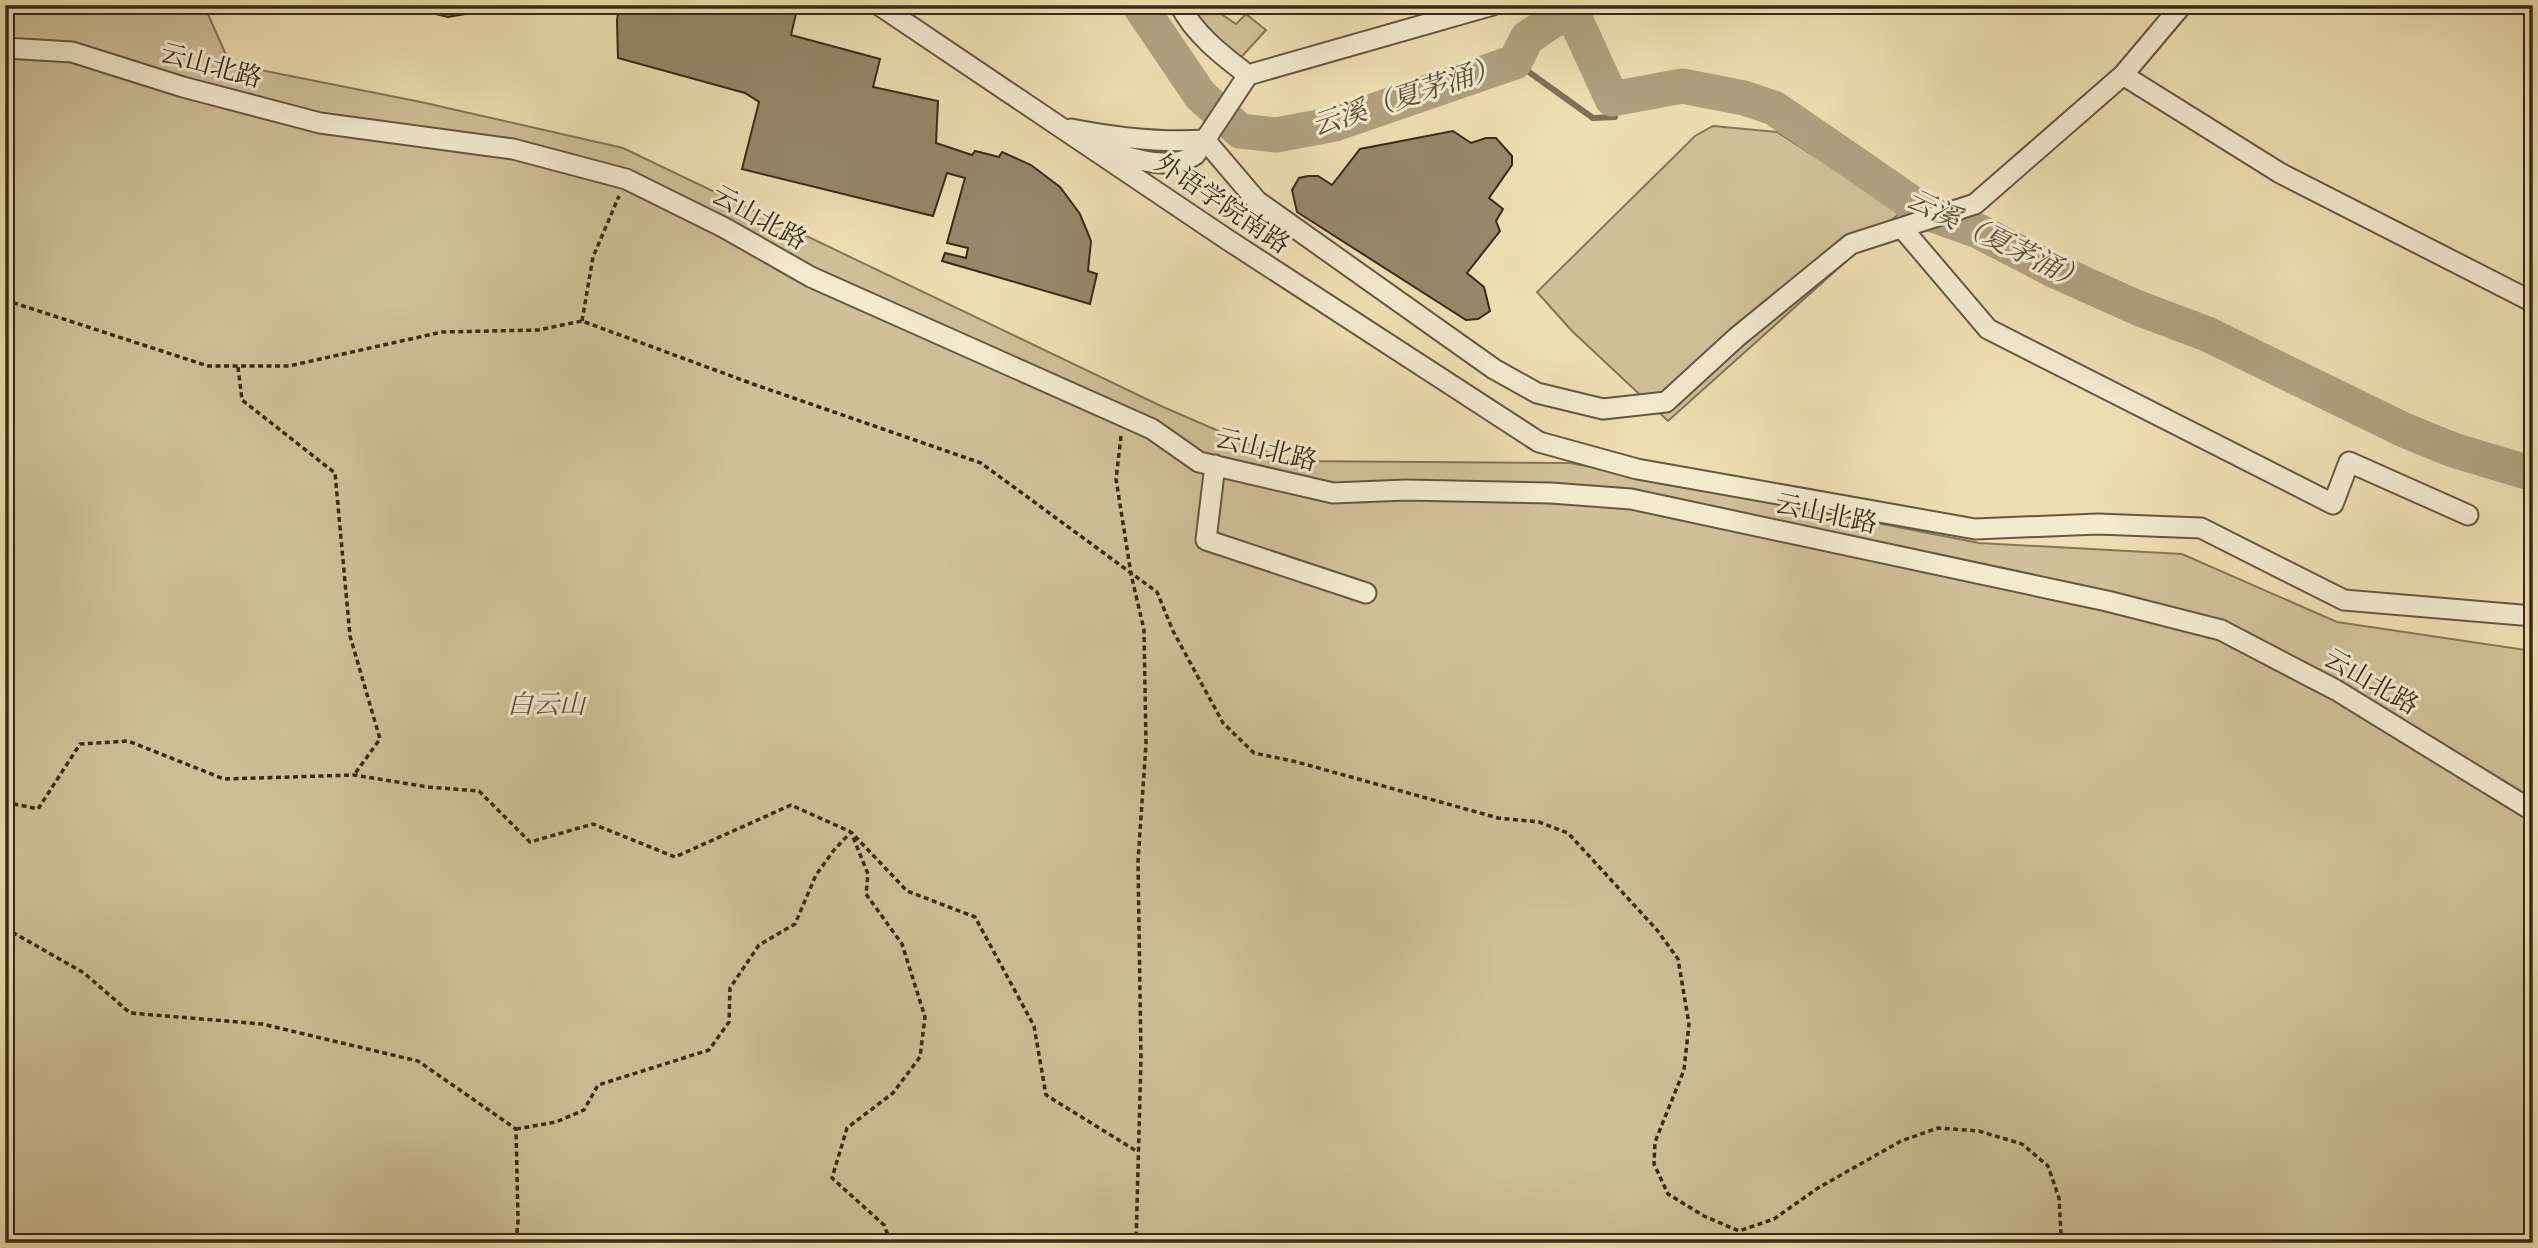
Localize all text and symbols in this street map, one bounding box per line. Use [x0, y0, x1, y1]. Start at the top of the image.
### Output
street label: 云山北路 [157, 37, 265, 95]
water label: 云溪（夏茅涌） [1307, 50, 1505, 144]
street label: 外语学院南路 [1148, 147, 1296, 261]
street label: 云山北路 [706, 179, 812, 257]
water label: 云溪（夏茅涌） [1900, 181, 2092, 299]
street label: 云山北路 [1212, 422, 1320, 478]
street label: 云山北路 [1772, 488, 1880, 540]
street label: 云山北路 [2318, 642, 2424, 722]
park label: 白云山 [507, 689, 587, 721]

